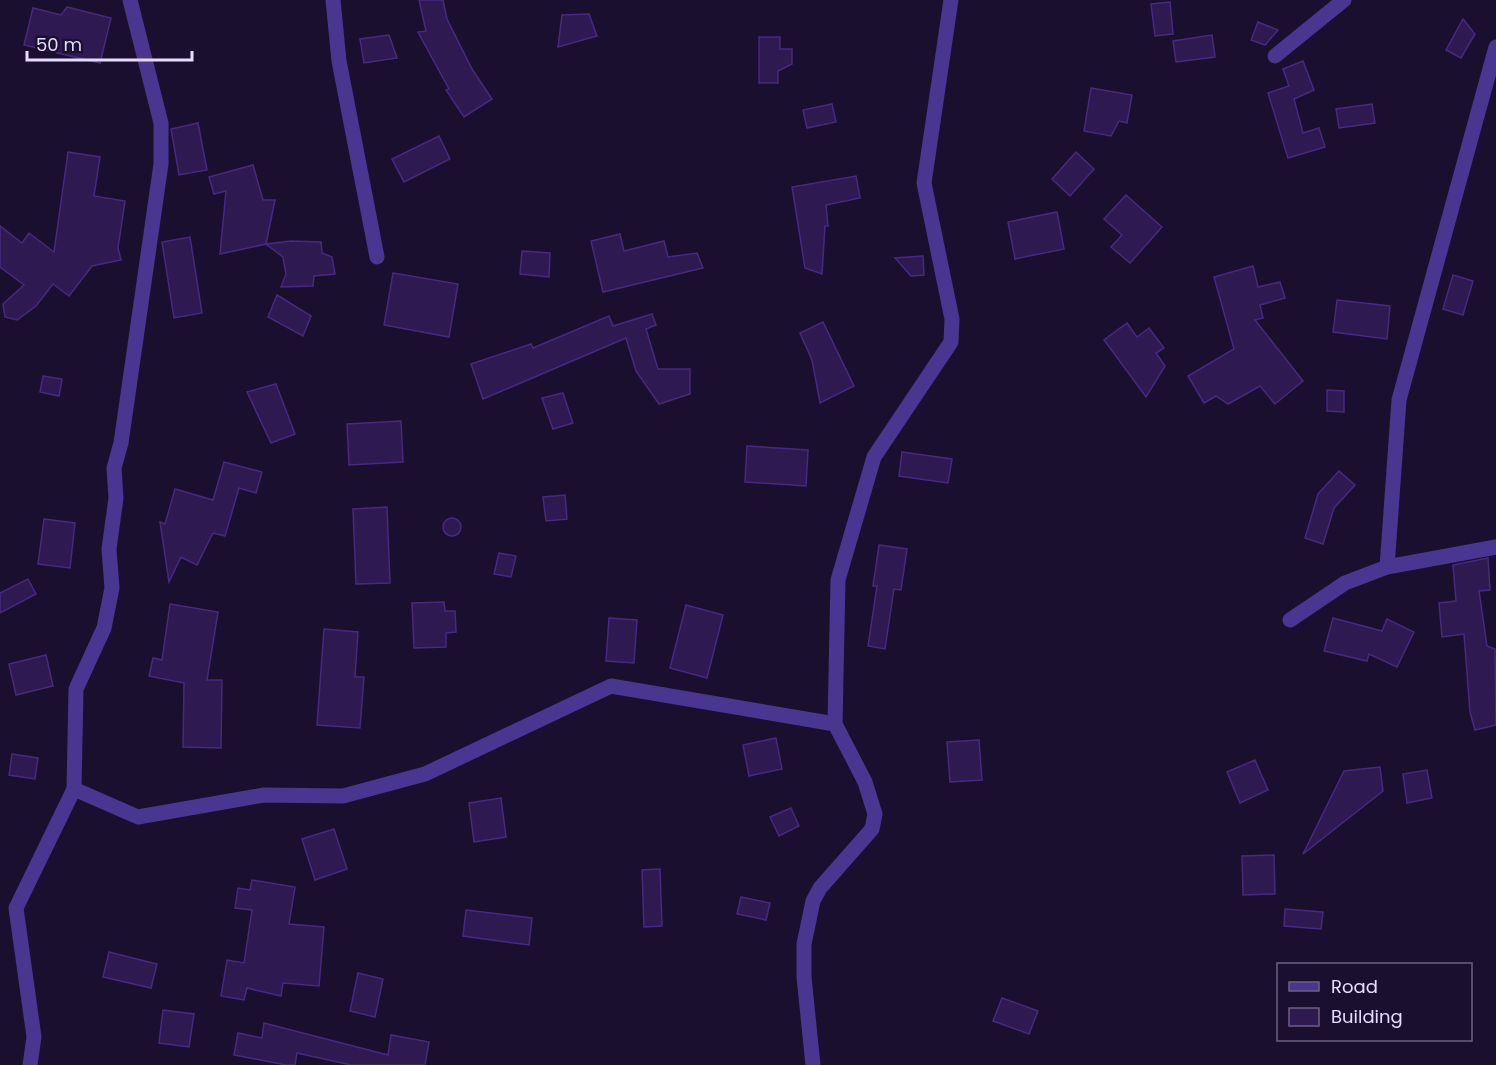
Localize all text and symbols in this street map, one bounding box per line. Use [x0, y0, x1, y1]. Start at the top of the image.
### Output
scale bar [27, 24, 192, 62]
text: 50 m [36, 32, 82, 57]
legend [1277, 963, 1472, 1041]
text: Road [1331, 974, 1378, 999]
text: Building [1331, 1004, 1403, 1029]

